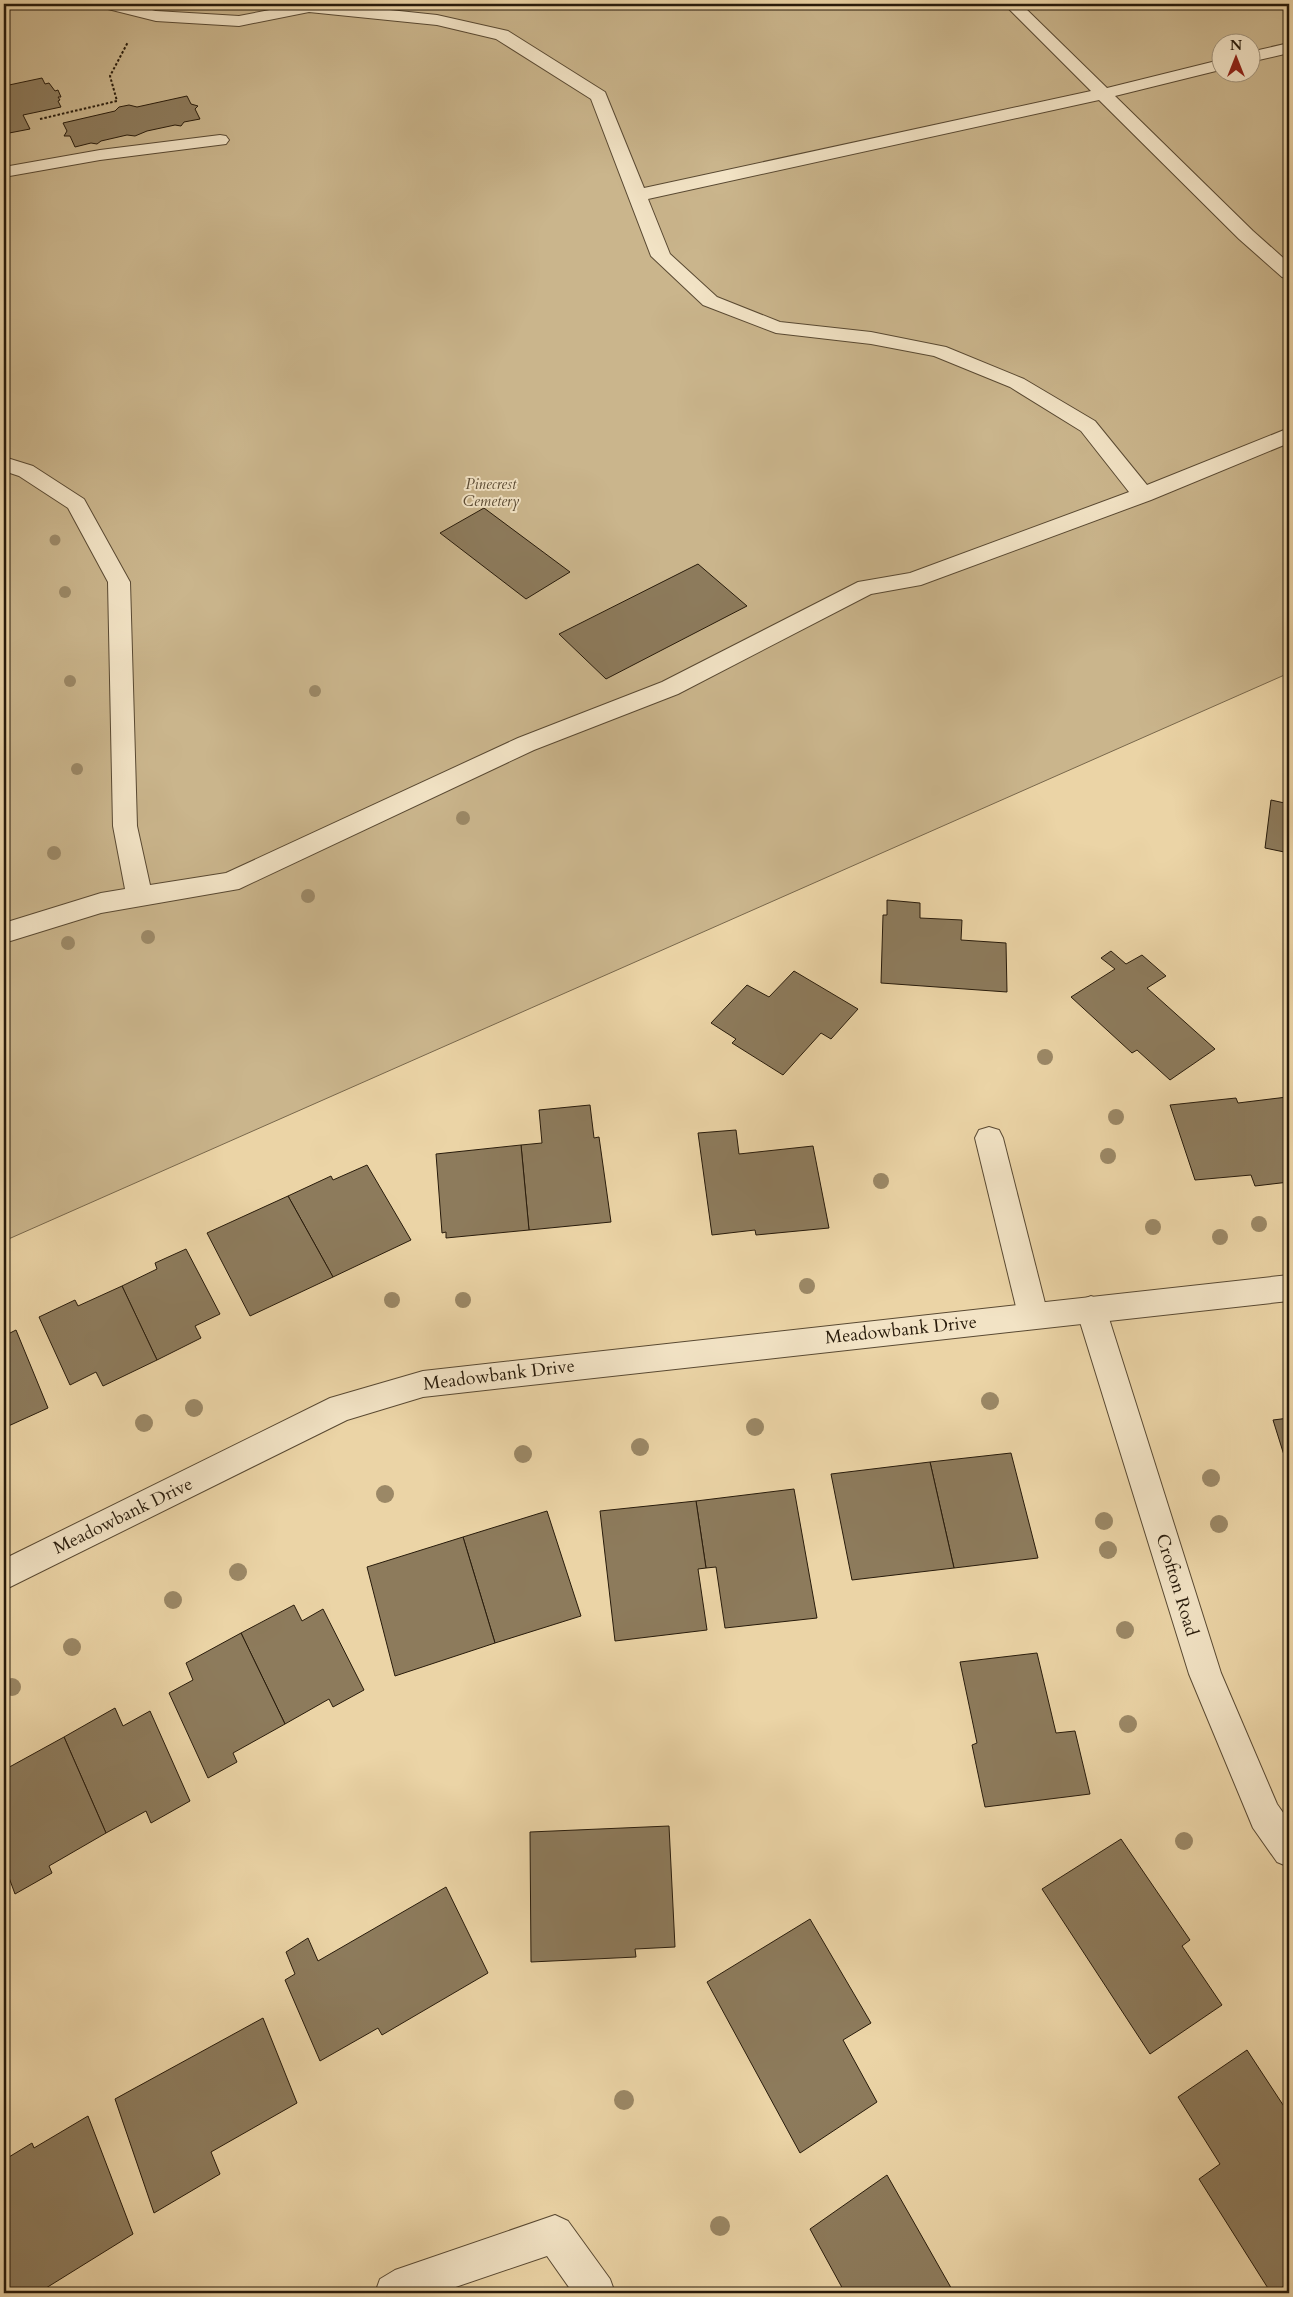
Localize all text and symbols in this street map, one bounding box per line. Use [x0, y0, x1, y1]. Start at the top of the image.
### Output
north arrow [1210, 32, 1260, 82]
text: N [1230, 36, 1242, 55]
park label: Pinecrest Cemetery [463, 474, 520, 511]
street label: Meadowbank Drive [824, 1310, 978, 1350]
street label: Meadowbank Drive [422, 1353, 576, 1397]
street label: Meadowbank Drive [49, 1471, 197, 1561]
street label: Crofton Road [1150, 1531, 1205, 1640]

